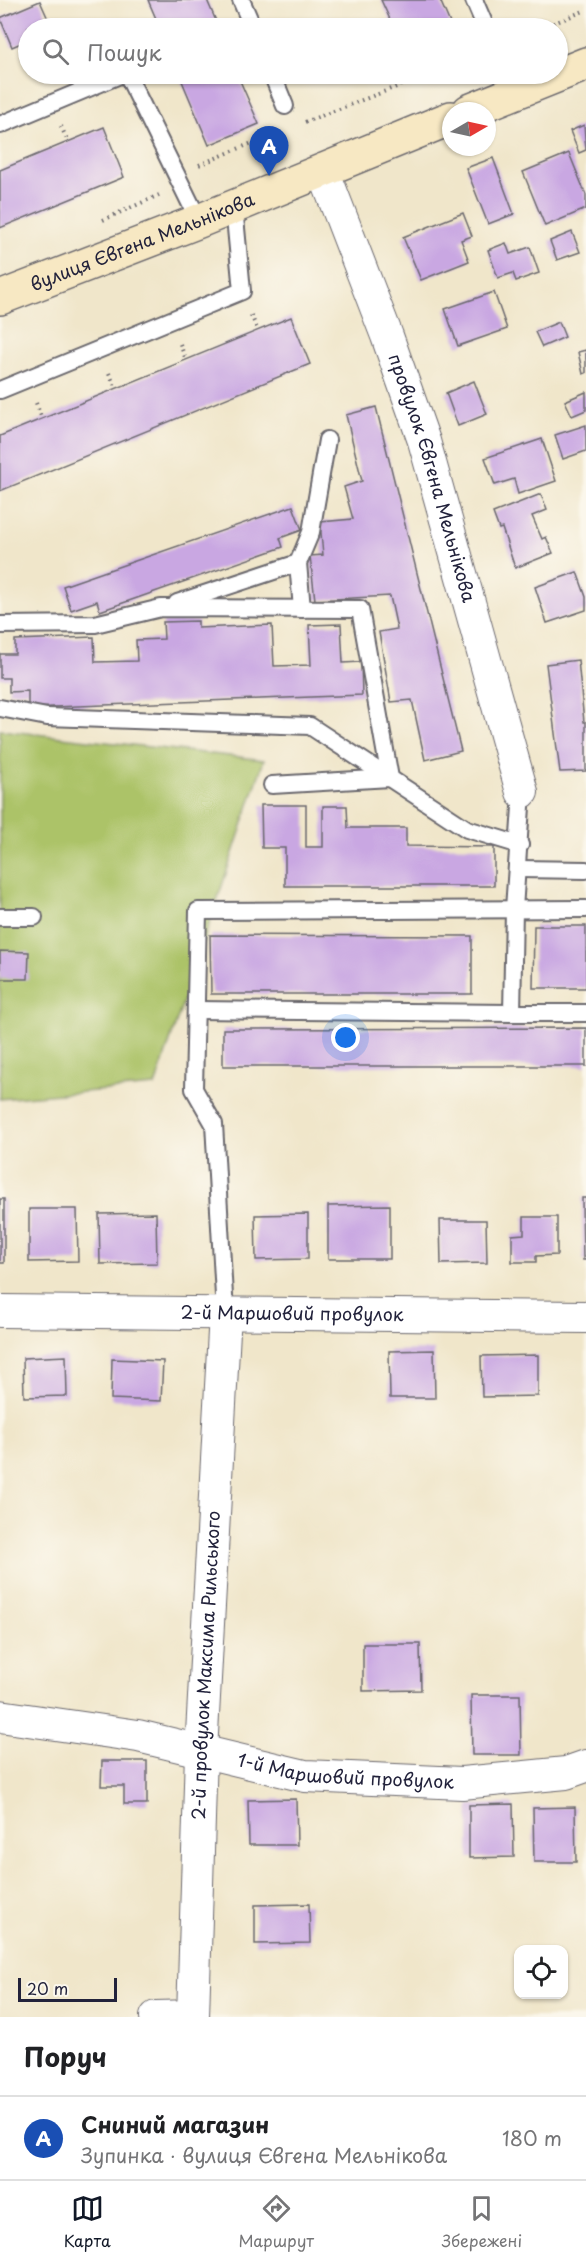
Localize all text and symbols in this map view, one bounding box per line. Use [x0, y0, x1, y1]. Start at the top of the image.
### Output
search box [18, 18, 568, 84]
icon: search [39, 35, 72, 68]
text: Пошук [87, 35, 162, 68]
north arrow [442, 102, 496, 156]
pin: A [250, 126, 288, 176]
street label: вулиця Євгена Мельнікова [26, 185, 259, 297]
street label: провулок Євгена Мельнікова [382, 350, 484, 606]
your location [331, 1023, 360, 1052]
street label: 2-й Маршовий провулок [180, 1298, 404, 1327]
street label: 2-й провулок Максима Рильського [184, 1510, 226, 1820]
street label: 1-й Маршовий провулок [235, 1745, 455, 1795]
map controls [514, 1945, 568, 1999]
button: locate [514, 1945, 568, 1999]
scale bar [18, 1975, 117, 2002]
text: 20 m [27, 1976, 68, 2000]
text: Поруч [24, 2037, 107, 2076]
text: Сниний магазин [81, 2107, 269, 2140]
text: A [36, 2123, 51, 2153]
text: 180 m [502, 2123, 562, 2153]
text: Зупинка · вулиця Євгена Мельнікова [81, 2140, 447, 2170]
tab: Карта [64, 2192, 111, 2252]
tab: Маршрут [238, 2192, 314, 2252]
tab: Збережені [442, 2192, 522, 2252]

